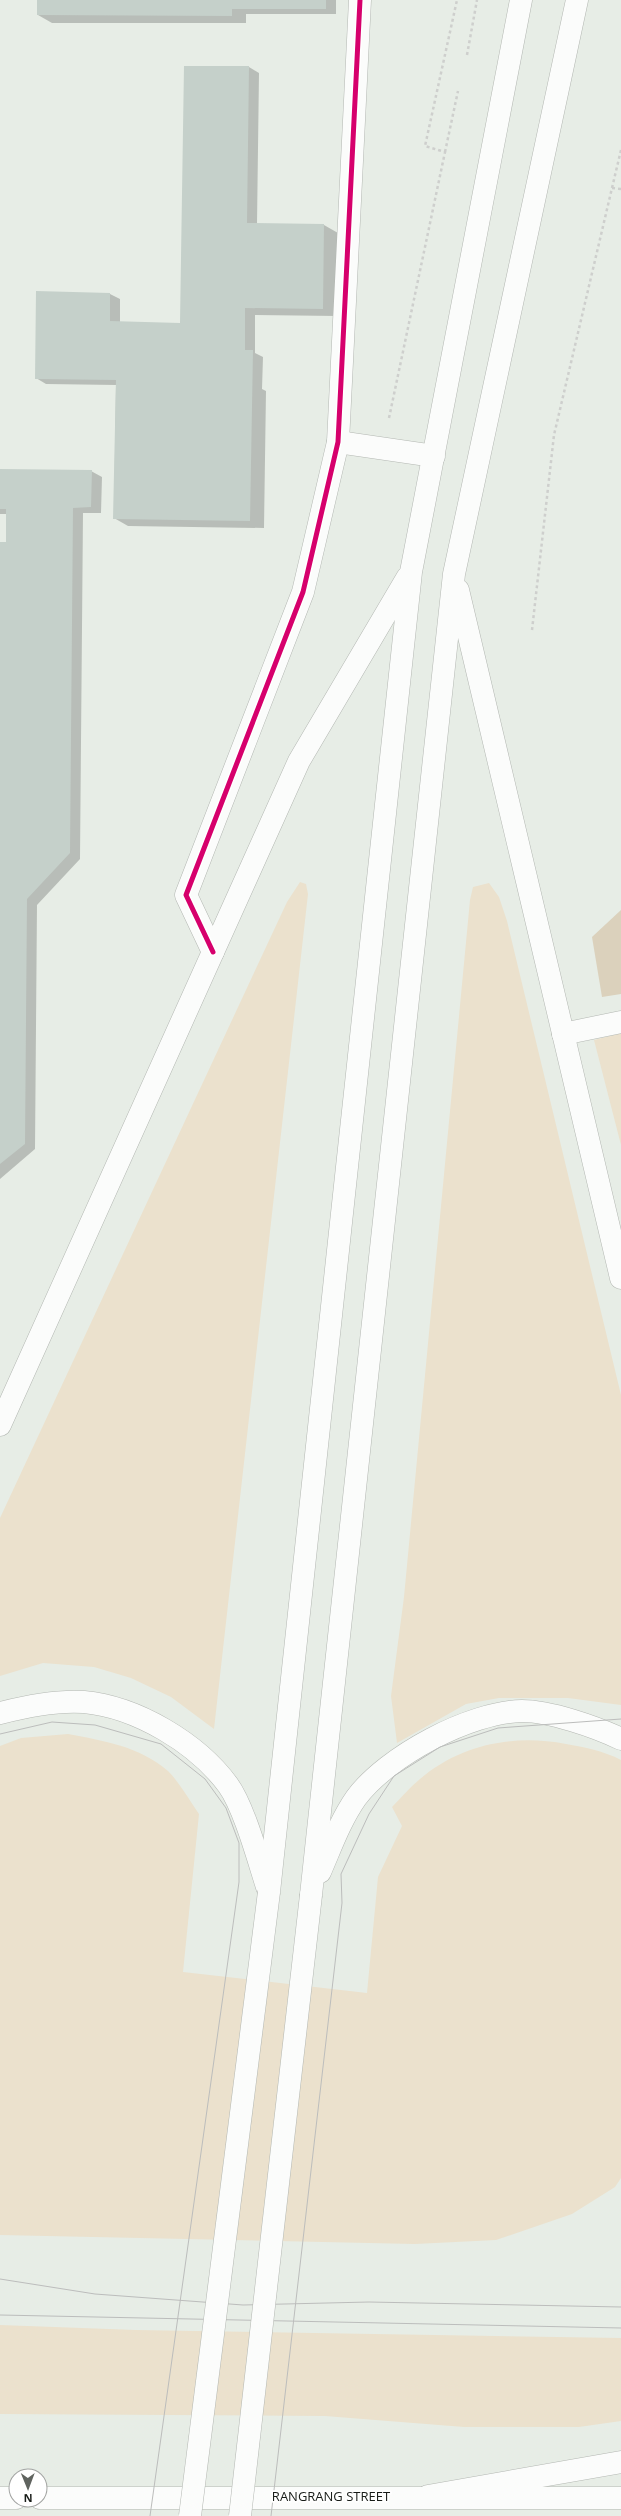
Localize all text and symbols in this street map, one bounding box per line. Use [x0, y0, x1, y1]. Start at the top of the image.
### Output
north arrow [8, 2468, 48, 2508]
street label: RANGRANG STREET [272, 2487, 391, 2505]
text: N [24, 2491, 33, 2506]

